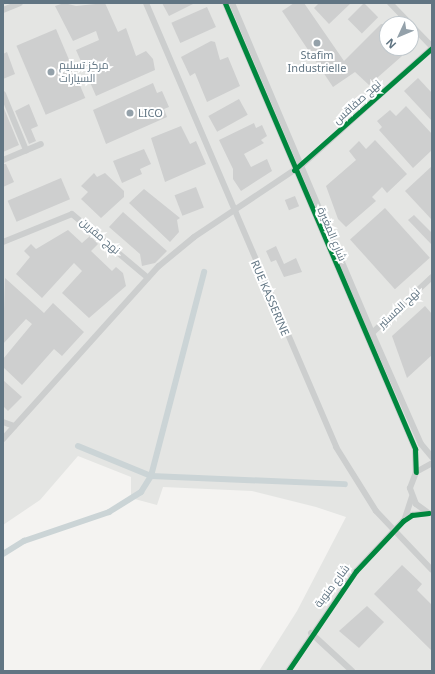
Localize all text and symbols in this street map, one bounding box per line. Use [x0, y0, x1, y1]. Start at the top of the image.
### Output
north arrow [379, 16, 419, 56]
text: N [382, 36, 399, 52]
marker: Stafim Industrielle [312, 38, 322, 48]
place label: Stafim Industrielle [288, 49, 346, 75]
place label: مركز تسليم السيارات [59, 59, 109, 85]
marker: مركز تسليم السيارات [46, 67, 56, 77]
street label: نهج صفاقس [330, 77, 384, 127]
place label: LICO [138, 106, 163, 120]
marker: LICO [125, 108, 135, 118]
street label: شارع المغيرة [315, 205, 349, 263]
street label: نهج مقرين [77, 215, 123, 257]
street label: RUE KASSERINE [248, 258, 292, 338]
street label: نهج المستير [375, 285, 423, 331]
street label: شارع منوبة [312, 562, 352, 610]

